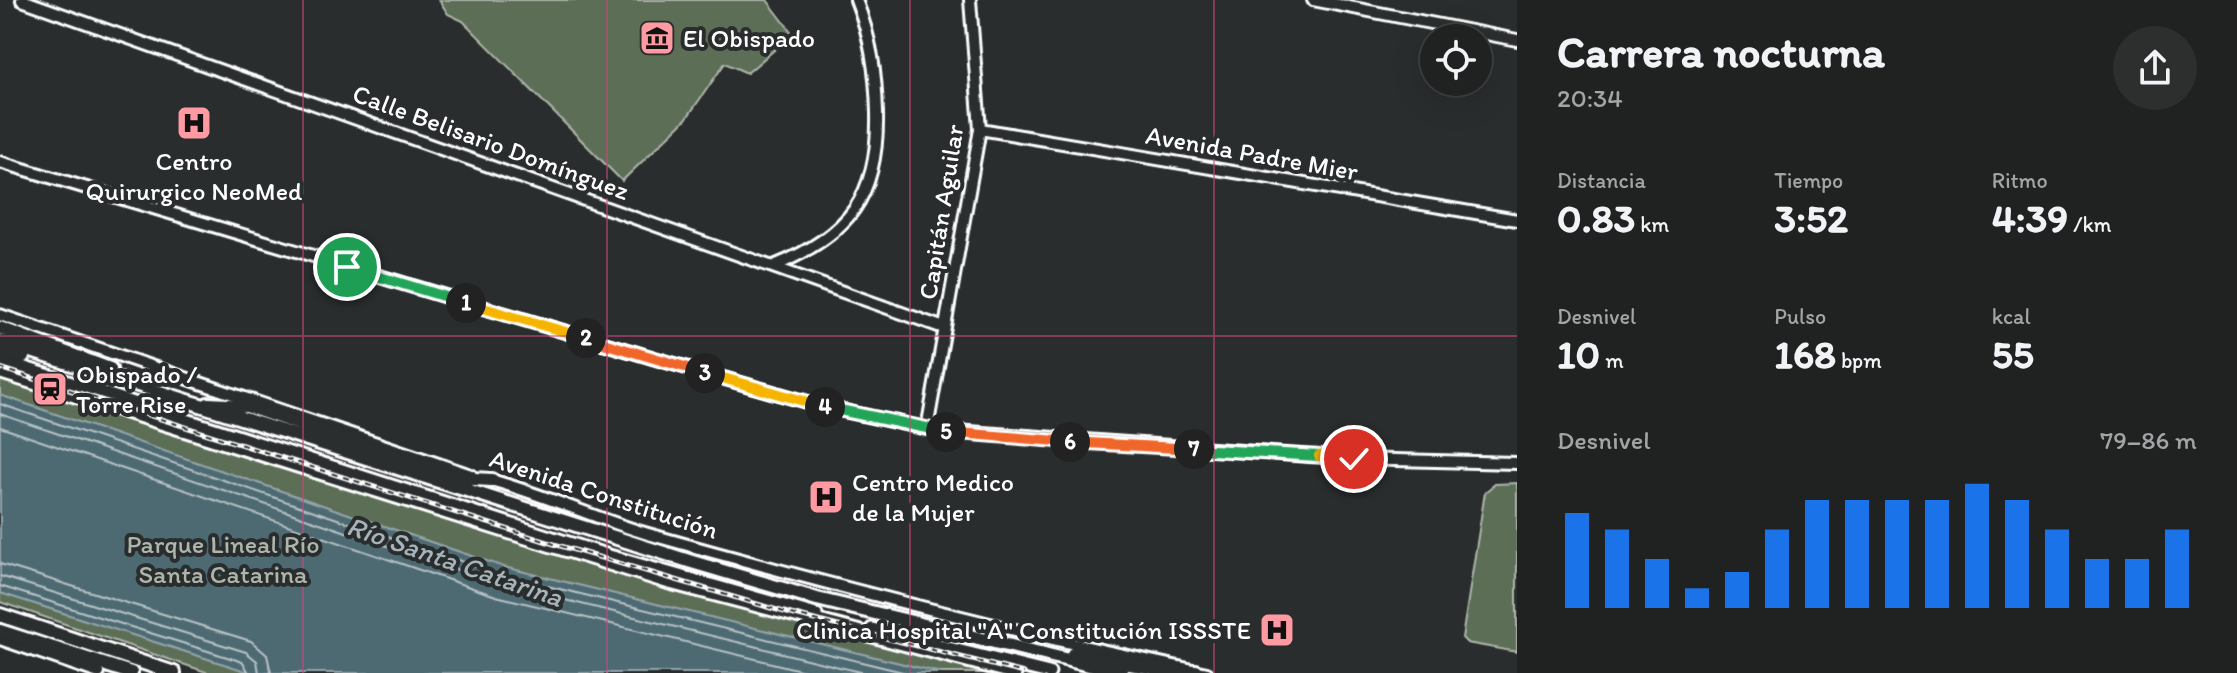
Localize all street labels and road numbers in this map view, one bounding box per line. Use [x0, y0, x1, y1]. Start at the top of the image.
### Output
street label: Calle Belisario Domínguez [348, 77, 634, 207]
street label: Avenida Padre Mier [1143, 119, 1361, 188]
street label: Capitán Aguilar [911, 122, 971, 302]
street label: Avenida Constitución [486, 442, 722, 546]

